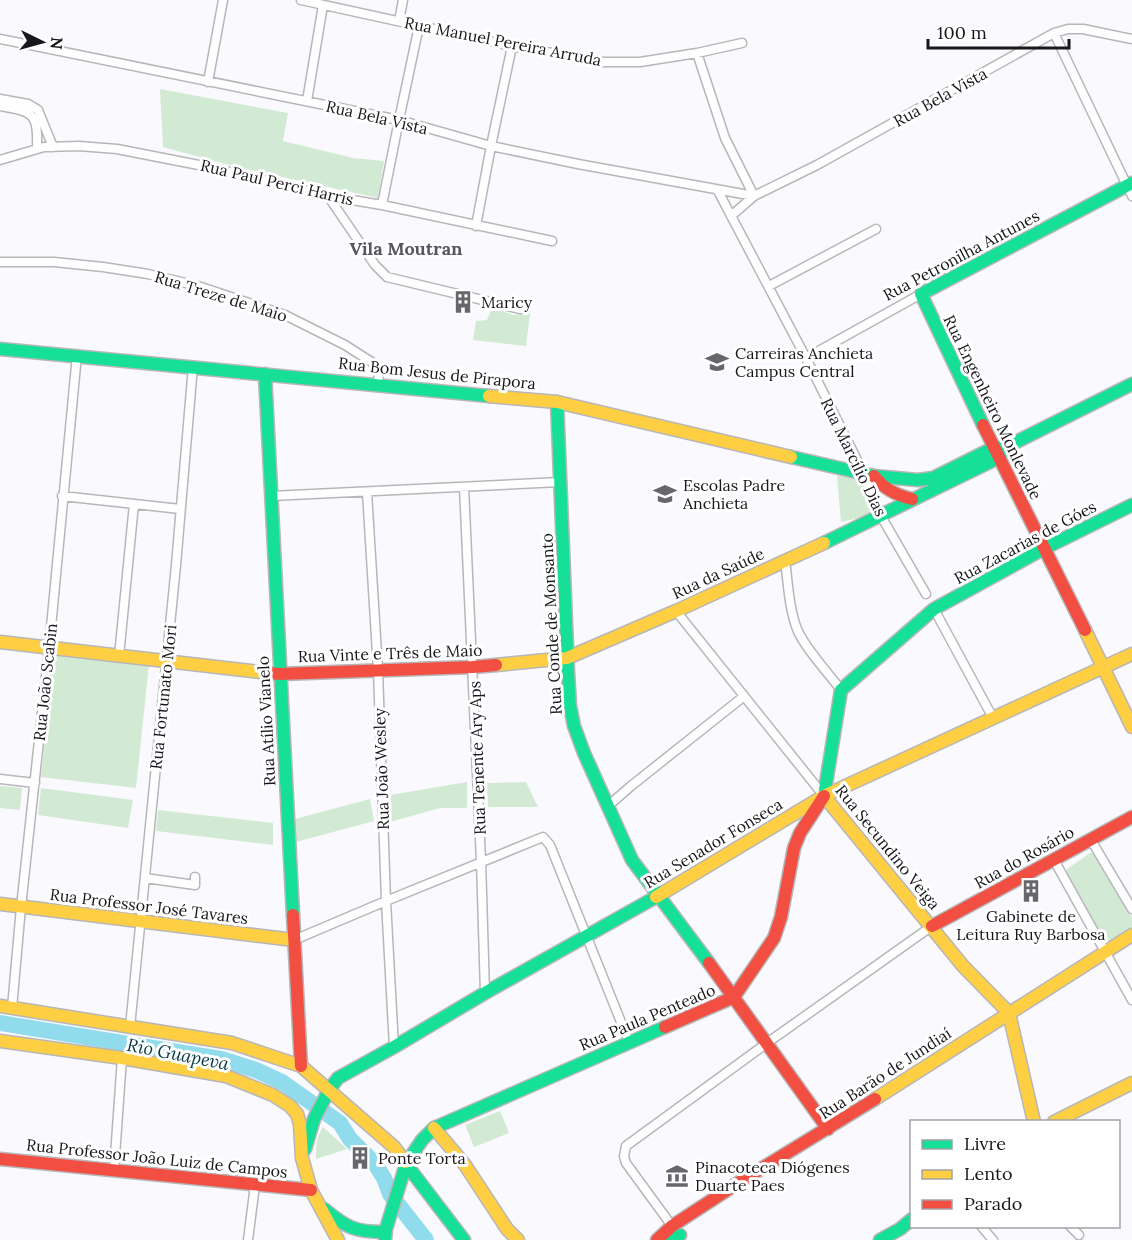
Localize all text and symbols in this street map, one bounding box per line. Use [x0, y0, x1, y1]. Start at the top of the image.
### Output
north arrow [12, 12, 72, 72]
street label: Rua Manuel Pereira Arruda [403, 12, 603, 70]
scale bar [928, 12, 1069, 50]
text: 100 m [937, 21, 987, 44]
text: N [46, 36, 67, 50]
street label: Rua Bela Vista [890, 63, 990, 131]
street label: Rua Bela Vista [324, 96, 430, 138]
street label: Rua Paul Perci Harris [198, 155, 356, 209]
street label: Rua Petronilha Antunes [879, 205, 1043, 305]
district label: Vila Moutran [349, 237, 463, 260]
street label: Rua Treze de Maio [152, 266, 290, 326]
building icon: Maricy [450, 289, 476, 315]
place label: Maricy [481, 292, 533, 312]
street label: Rua Engenheiro Monlevade [940, 311, 1047, 503]
place label: Carreiras Anchieta Campus Central [735, 343, 873, 381]
school or university icon: Carreiras Anchieta Campus Central [704, 349, 730, 375]
street label: Rua Bom Jesus de Pirapora [337, 353, 537, 393]
street label: Rua Marcílio Dias [817, 394, 891, 520]
place label: Escolas Padre Anchieta [682, 475, 786, 513]
school or university icon: Escolas Padre Anchieta [652, 481, 678, 507]
street label: Rua Zacarias de Góes [950, 496, 1100, 588]
street label: Rua Conde de Monsanto [536, 533, 566, 715]
street label: Rua da Saúde [669, 543, 767, 603]
street label: Rua João Scabin [29, 622, 61, 742]
street label: Rua Fortunato Mori [145, 623, 181, 771]
street label: Rua Vinte e Três de Maio [297, 640, 483, 666]
street label: Rua Atílio Vianelo [253, 655, 279, 787]
street label: Rua Tenente Ary Aps [464, 681, 490, 835]
street label: Rua João Wesley [369, 707, 393, 830]
street label: Rua Secundino Veiga [831, 780, 945, 914]
street label: Rua Senador Fonseca [640, 794, 786, 892]
street label: Rua do Rosário [971, 821, 1077, 893]
building icon: Gabinete de Leitura Ruy Barbosa [1018, 878, 1044, 904]
street label: Rua Professor José Tavares [49, 884, 249, 928]
place label: Gabinete de Leitura Ruy Barbosa [956, 906, 1106, 944]
street label: Rua Paula Penteado [576, 979, 718, 1055]
street label: Rua Barão de Jundiaí [815, 1023, 955, 1123]
water label: Rio Guapeva [125, 1033, 231, 1075]
legend [910, 1120, 1120, 1228]
text: Livre [964, 1132, 1006, 1155]
street label: Rua Professor João Luiz de Campos [25, 1134, 289, 1182]
building icon: Ponte Torta [347, 1145, 373, 1171]
place label: Ponte Torta [378, 1148, 466, 1168]
place label: Pinacoteca Diógenes Duarte Paes [695, 1157, 850, 1195]
text: Lento [964, 1162, 1012, 1185]
museum icon: Pinacoteca Diógenes Duarte Paes [664, 1163, 690, 1189]
text: Parado [964, 1192, 1022, 1215]

